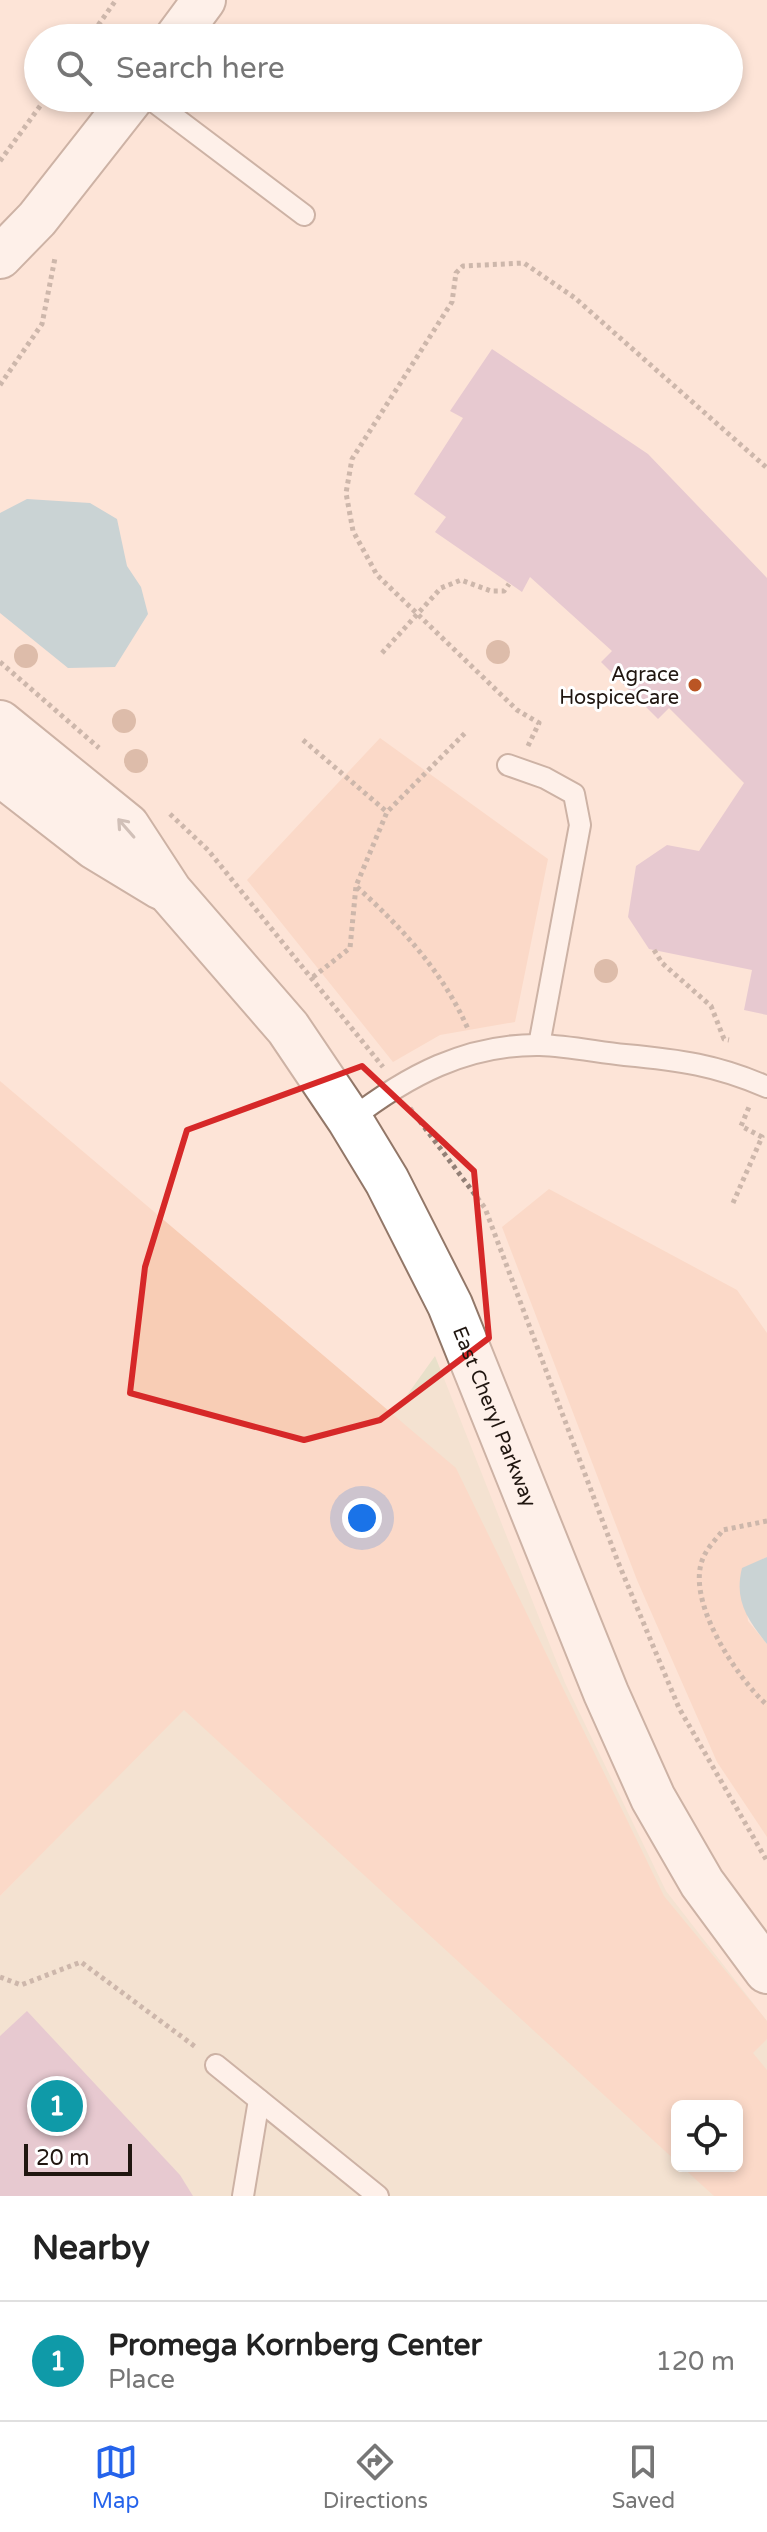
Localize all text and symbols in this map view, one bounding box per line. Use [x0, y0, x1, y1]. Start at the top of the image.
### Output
search box [24, 24, 743, 112]
icon: search [52, 46, 96, 90]
text: Search here [116, 50, 285, 87]
place label: Agrace HospiceCare [559, 663, 679, 710]
marker: Agrace HospiceCare [686, 676, 704, 694]
one-way arrow [117, 819, 135, 839]
street label: East Cheryl Parkway [447, 1323, 541, 1511]
your location [342, 1498, 382, 1538]
pin: 1 [31, 2076, 83, 2136]
map controls [671, 2100, 743, 2172]
button: locate [671, 2100, 743, 2172]
scale bar [24, 2140, 132, 2176]
text: 20 m [36, 2145, 90, 2171]
text: Nearby [32, 2228, 150, 2269]
text: Promega Kornberg Center [108, 2327, 482, 2364]
text: 1 [50, 2346, 66, 2377]
text: 120 m [655, 2346, 735, 2377]
text: Place [108, 2364, 175, 2395]
tab: Map [92, 2440, 139, 2514]
tab: Directions [323, 2440, 428, 2514]
tab: Saved [612, 2440, 675, 2514]

